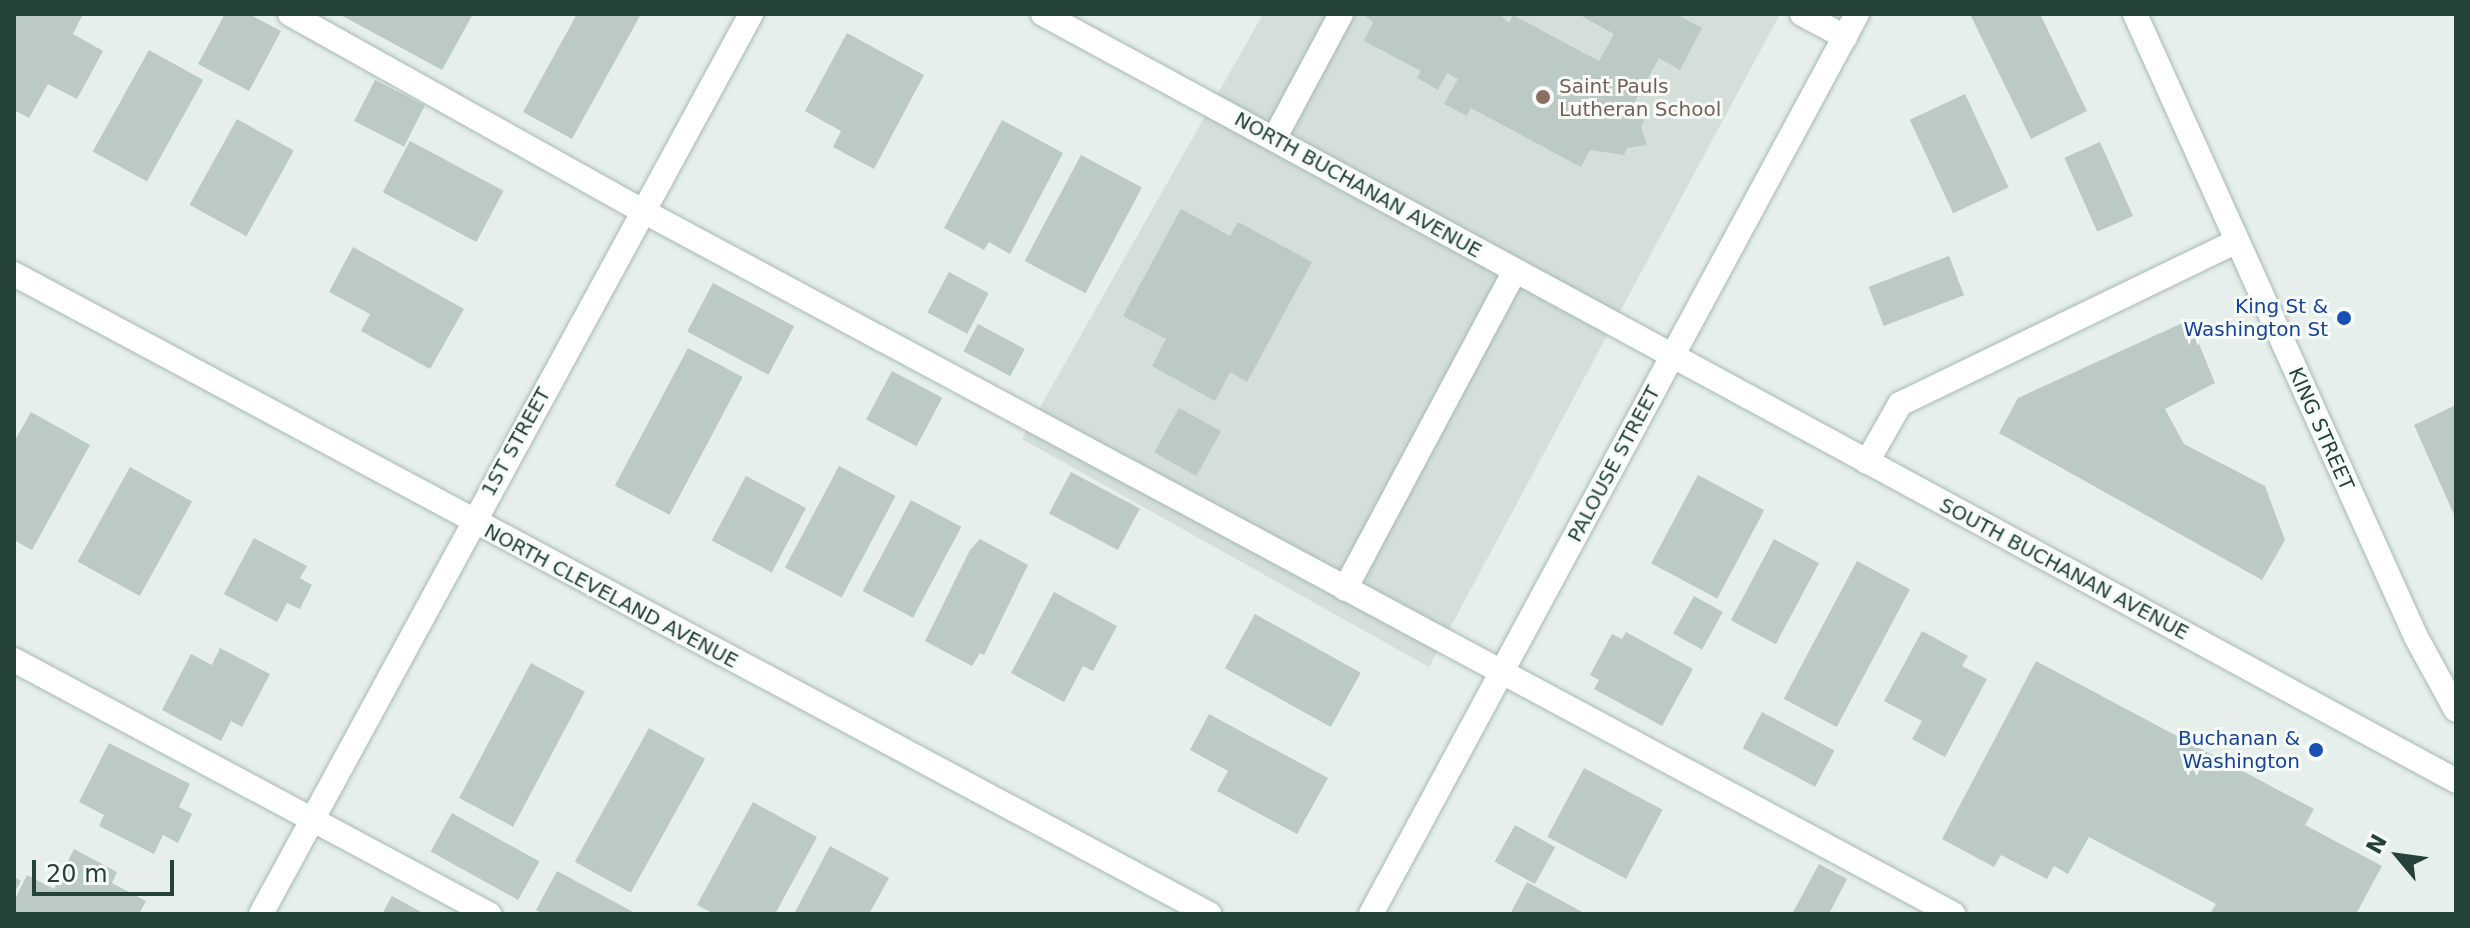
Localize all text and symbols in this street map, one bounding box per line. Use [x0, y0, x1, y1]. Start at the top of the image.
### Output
place label: Saint Pauls Lutheran School [1559, 74, 1721, 121]
marker: Saint Pauls Lutheran School [1534, 88, 1552, 106]
street label: NORTH BUCHANAN AVENUE [1230, 107, 1486, 263]
place label: King St & Washington St [2184, 294, 2328, 341]
marker: King St & Washington St [2335, 309, 2353, 327]
street label: KING STREET [2283, 364, 2359, 494]
street label: PALOUSE STREET [1563, 382, 1665, 546]
street label: 1ST STREET [476, 384, 556, 500]
street label: SOUTH BUCHANAN AVENUE [1935, 493, 2193, 645]
street label: NORTH CLEVELAND AVENUE [480, 519, 742, 673]
place label: Buchanan & Washington [2178, 726, 2300, 773]
marker: Buchanan & Washington [2307, 741, 2325, 759]
north arrow [2358, 816, 2438, 896]
text: N [2361, 830, 2392, 858]
scale bar [36, 844, 178, 894]
text: 20 m [46, 860, 108, 888]

